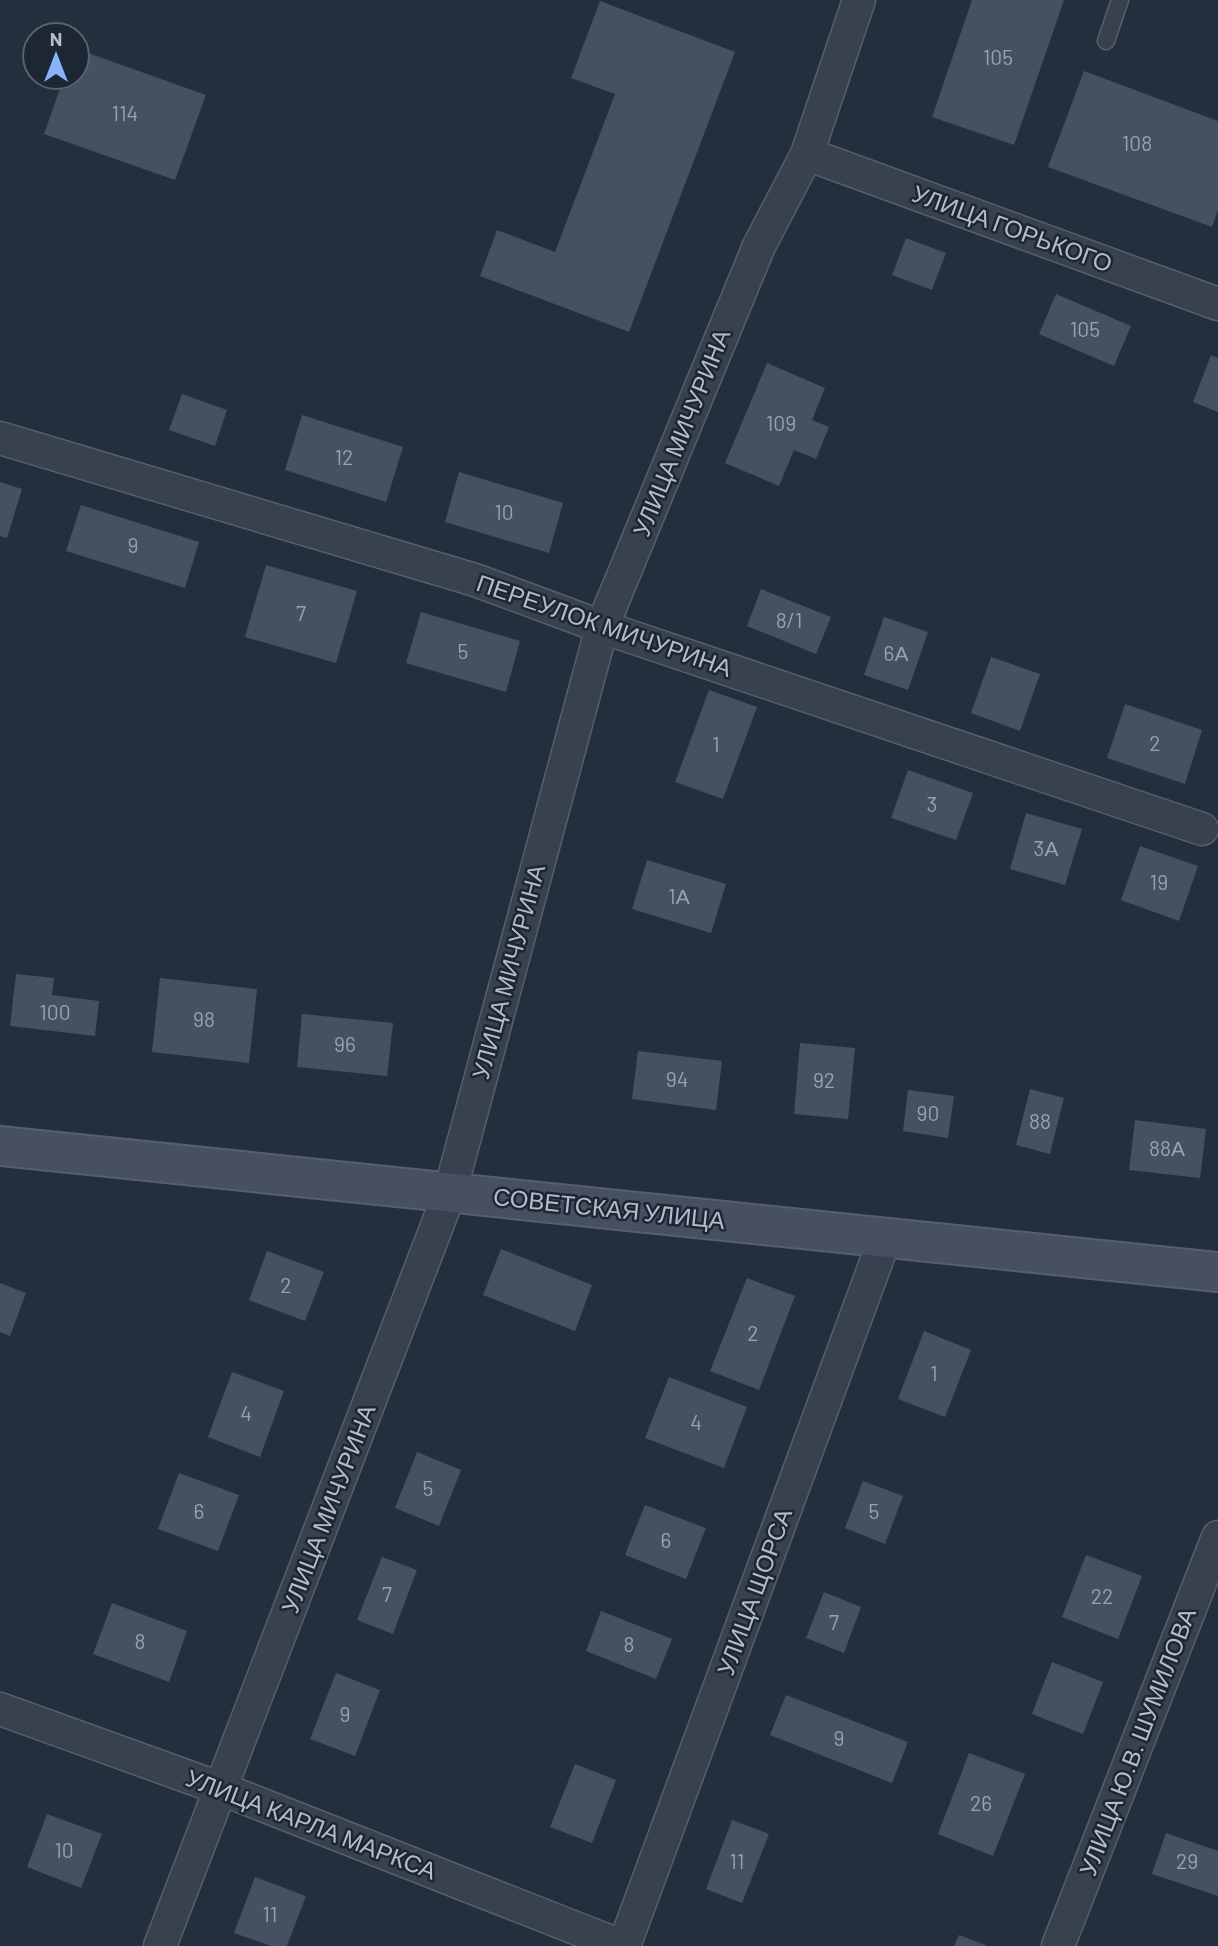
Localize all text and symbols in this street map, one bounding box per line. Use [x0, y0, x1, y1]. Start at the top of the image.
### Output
north arrow [21, 21, 91, 91]
text: N [50, 27, 62, 50]
house number: 105 [983, 44, 1013, 69]
house number: 114 [112, 100, 138, 125]
house number: 108 [1122, 130, 1152, 155]
street label: УЛИЦА ГОРЬКОГО [909, 178, 1117, 277]
house number: 105 [1070, 316, 1100, 341]
street label: УЛИЦА МИЧУРИНА [626, 325, 735, 540]
house number: 109 [766, 410, 796, 435]
house number: 12 [335, 444, 353, 469]
house number: 10 [494, 499, 514, 524]
house number: 9 [128, 532, 138, 557]
street label: ПЕРЕУЛОК МИЧУРИНА [473, 567, 736, 682]
house number: 7 [296, 600, 306, 625]
house number: 8/1 [776, 607, 802, 632]
house number: 5 [458, 638, 468, 663]
house number: 6А [884, 640, 908, 665]
house number: 2 [1149, 730, 1161, 755]
house number: 1 [712, 731, 720, 756]
house number: 3 [927, 791, 937, 816]
house number: 3А [1034, 835, 1058, 860]
street label: УЛИЦА МИЧУРИНА [465, 861, 550, 1082]
house number: 19 [1150, 869, 1168, 894]
house number: 1А [668, 883, 690, 908]
house number: 100 [39, 999, 71, 1024]
house number: 98 [193, 1006, 215, 1031]
house number: 96 [334, 1031, 356, 1056]
house number: 94 [666, 1066, 688, 1091]
house number: 92 [813, 1067, 835, 1092]
house number: 90 [917, 1100, 939, 1125]
house number: 88 [1029, 1108, 1051, 1133]
house number: 88А [1149, 1135, 1185, 1160]
street label: СОВЕТСКАЯ УЛИЦА [492, 1181, 726, 1234]
house number: 2 [280, 1272, 292, 1297]
house number: 2 [747, 1320, 759, 1345]
house number: 1 [930, 1360, 938, 1385]
house number: 4 [240, 1400, 252, 1425]
street label: УЛИЦА МИЧУРИНА [274, 1400, 381, 1617]
house number: 4 [690, 1409, 702, 1434]
house number: 5 [423, 1475, 433, 1500]
house number: 6 [194, 1498, 204, 1523]
house number: 5 [869, 1498, 879, 1523]
street label: УЛИЦА ЩОРСА [710, 1504, 797, 1679]
house number: 6 [661, 1527, 671, 1552]
house number: 7 [382, 1581, 392, 1606]
house number: 22 [1091, 1583, 1113, 1608]
street label: УЛИЦА Ю.В. ШУМИЛОВА [1072, 1603, 1201, 1879]
house number: 7 [829, 1609, 839, 1634]
house number: 8 [135, 1628, 145, 1653]
house number: 8 [624, 1631, 634, 1656]
house number: 9 [340, 1701, 350, 1726]
house number: 9 [834, 1725, 844, 1750]
street label: УЛИЦА КАРЛА МАРКСА [182, 1762, 441, 1885]
house number: 26 [970, 1790, 992, 1815]
house number: 10 [54, 1837, 74, 1862]
house number: 11 [730, 1848, 744, 1873]
house number: 29 [1176, 1848, 1198, 1873]
house number: 11 [263, 1901, 277, 1926]

